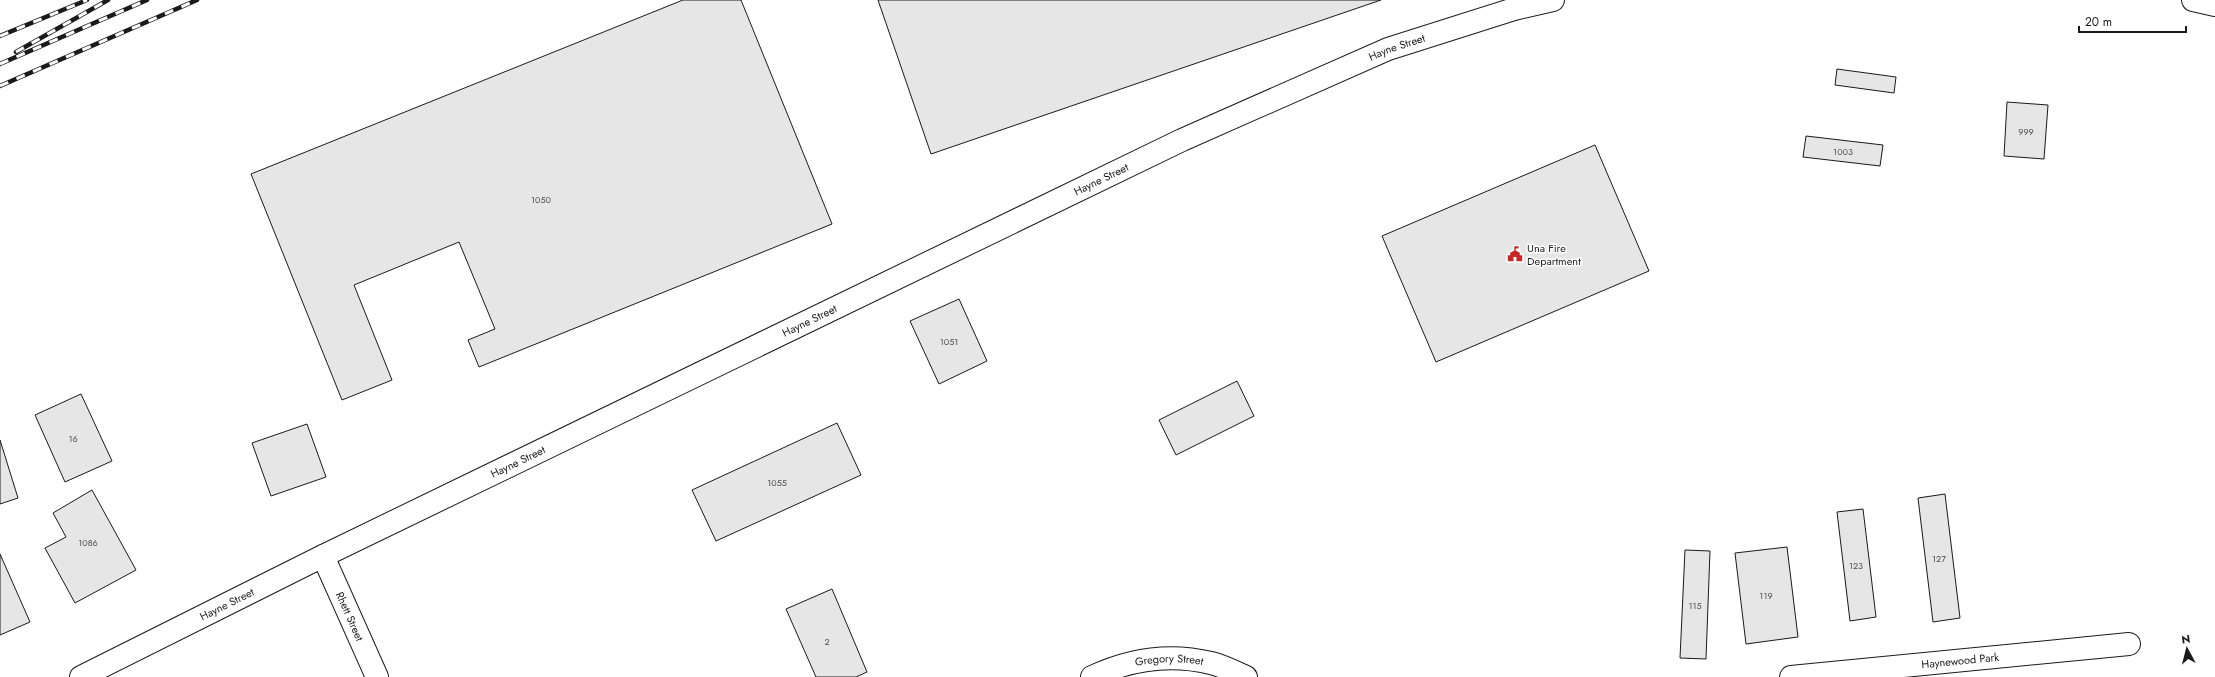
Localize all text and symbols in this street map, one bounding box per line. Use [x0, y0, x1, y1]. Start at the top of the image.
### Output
scale bar [2079, 8, 2186, 34]
text: 20 m [2085, 13, 2112, 31]
street label: Hayne Street [1366, 30, 1427, 65]
house number: 999 [2018, 125, 2034, 138]
house number: 1003 [1833, 145, 1853, 158]
street label: Hayne Street [1071, 159, 1131, 199]
house number: 1050 [531, 193, 552, 206]
place label: Una Fire Department [1527, 240, 1581, 269]
public building icon: Una Fire Department [1506, 245, 1524, 263]
street label: Hayne Street [779, 300, 840, 341]
house number: 1051 [940, 335, 958, 348]
house number: 16 [68, 432, 78, 445]
street label: Hayne Street [488, 441, 548, 482]
house number: 1055 [767, 476, 787, 489]
house number: 1086 [78, 536, 98, 549]
house number: 127 [1932, 552, 1946, 565]
house number: 123 [1849, 559, 1863, 572]
street label: Hayne Street [197, 584, 257, 624]
street label: Rhett Street [332, 589, 368, 644]
house number: 119 [1759, 589, 1773, 602]
house number: 115 [1688, 599, 1702, 612]
north arrow [2167, 629, 2207, 669]
text: N [2180, 631, 2191, 648]
house number: 2 [824, 635, 830, 648]
street label: Haynewood Park [1921, 649, 2000, 672]
street label: Gregory Street [1134, 650, 1205, 670]

